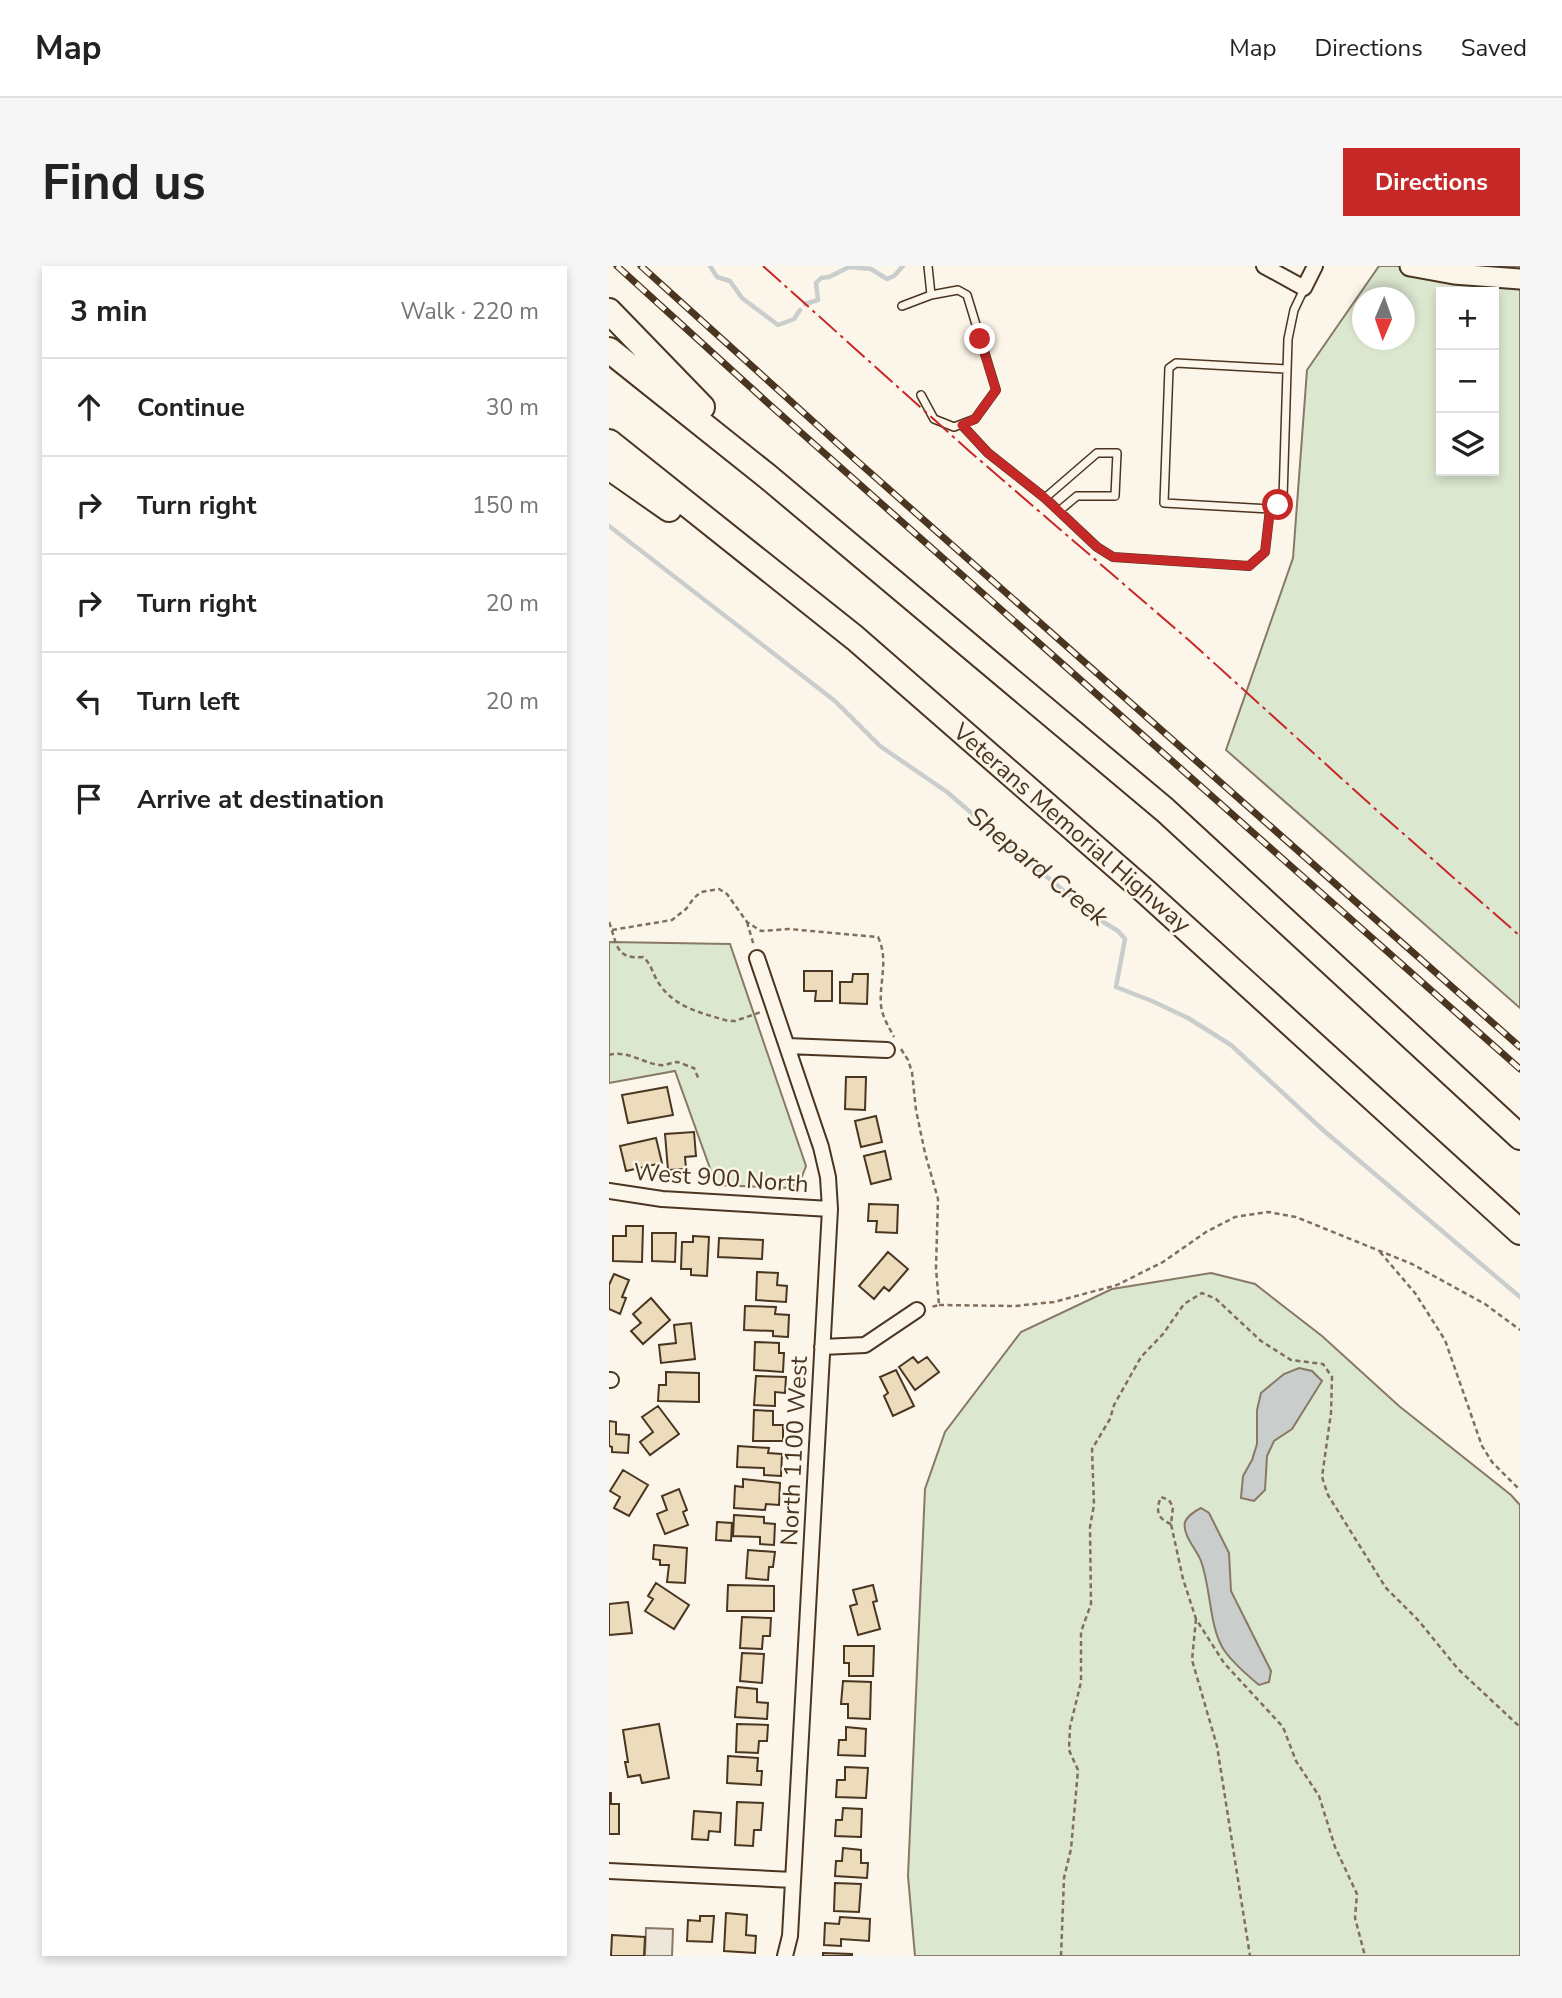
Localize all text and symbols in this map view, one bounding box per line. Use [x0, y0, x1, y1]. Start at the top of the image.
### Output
text: Map [35, 26, 102, 71]
text: Map [1229, 32, 1276, 64]
text: Directions [1314, 32, 1423, 64]
text: Saved [1461, 32, 1527, 64]
button: Directions [1343, 148, 1520, 216]
text: Find us [42, 149, 206, 216]
north arrow [1352, 287, 1415, 350]
map controls [1436, 287, 1499, 476]
button: + [1436, 287, 1499, 350]
text: 3 min [70, 291, 148, 332]
text: Walk · 220 m [400, 296, 539, 327]
route end [964, 323, 995, 354]
button: − [1436, 350, 1499, 413]
icon: ahead [70, 388, 108, 426]
text: Continue [137, 390, 245, 425]
text: 30 m [486, 392, 539, 423]
button: layers [1436, 413, 1499, 476]
icon: right [70, 486, 108, 524]
text: Turn right [137, 488, 256, 523]
route start [1262, 489, 1293, 520]
text: 150 m [472, 490, 539, 521]
icon: right [70, 584, 108, 622]
text: Turn right [137, 586, 256, 621]
text: 20 m [486, 588, 539, 619]
icon: left [70, 682, 108, 720]
text: Turn left [137, 684, 240, 719]
text: 20 m [486, 686, 539, 717]
street label: Veterans Memorial Highway [946, 715, 1198, 941]
icon: arrive [70, 780, 108, 818]
text: Arrive at destination [137, 782, 384, 817]
water label: Shepard Creek [960, 799, 1116, 935]
street label: West 900 North [632, 1156, 810, 1200]
street label: North 1100 West [773, 1355, 815, 1547]

